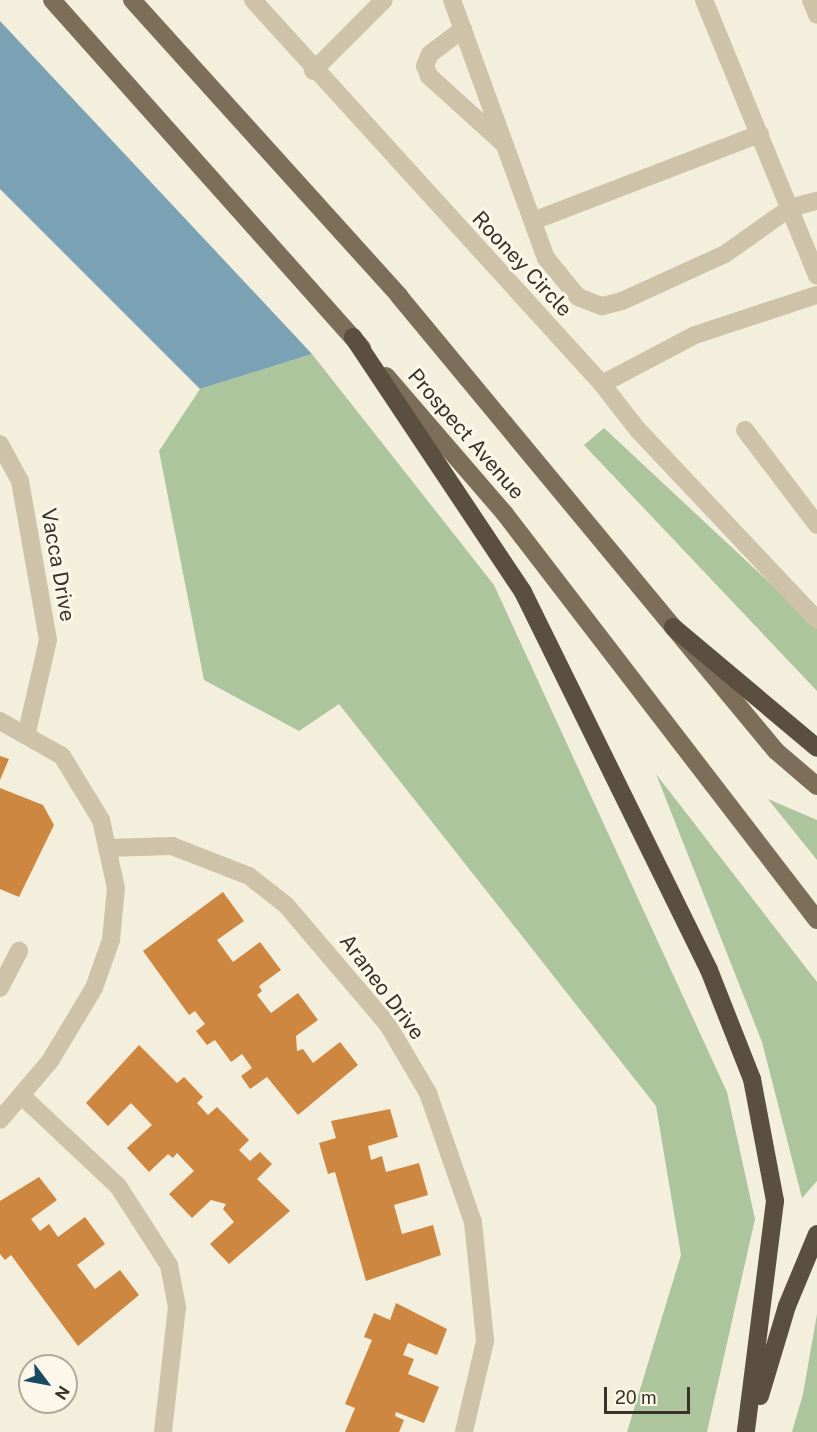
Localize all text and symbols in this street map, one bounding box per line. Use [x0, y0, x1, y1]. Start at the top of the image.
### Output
street label: Rooney Circle [467, 206, 577, 322]
street label: Prospect Avenue [403, 364, 529, 504]
street label: Vacca Drive [36, 506, 80, 624]
street label: Araneo Drive [334, 929, 430, 1045]
north arrow [18, 1354, 78, 1414]
scale bar [607, 1375, 692, 1413]
text: N [51, 1382, 73, 1403]
text: 20 m [615, 1387, 657, 1408]

